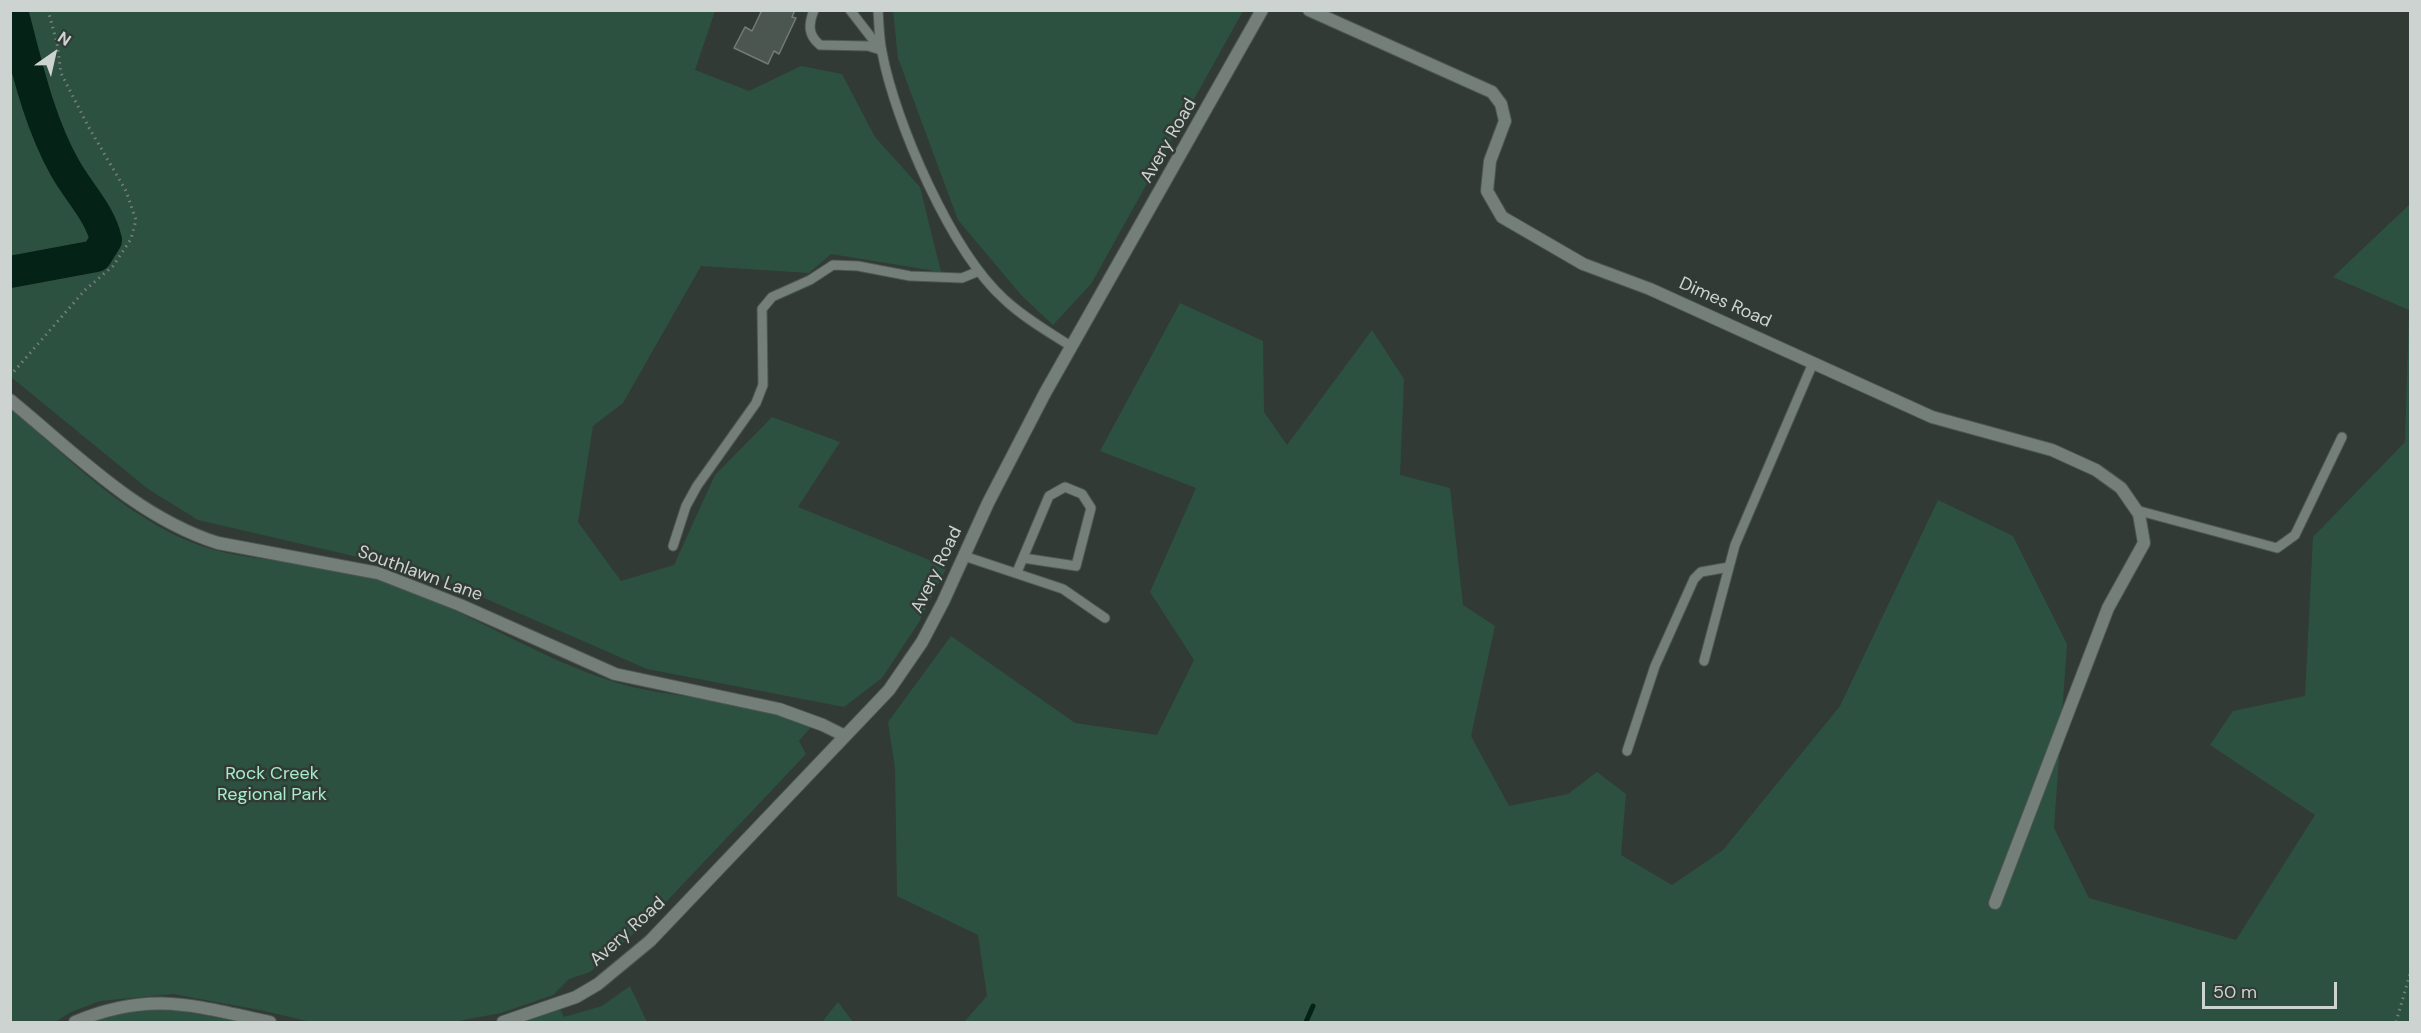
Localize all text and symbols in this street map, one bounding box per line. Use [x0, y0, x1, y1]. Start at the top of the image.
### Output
north arrow [24, 24, 84, 84]
text: N [54, 27, 75, 51]
street label: Avery Road [1136, 95, 1202, 187]
street label: Dimes Road [1676, 273, 1774, 333]
street label: Avery Road [907, 523, 967, 617]
street label: Southlawn Lane [355, 541, 485, 607]
park label: Rock Creek Regional Park [217, 763, 327, 806]
street label: Avery Road [586, 893, 670, 971]
scale bar [2205, 970, 2340, 1008]
text: 50 m [2213, 980, 2257, 1004]

